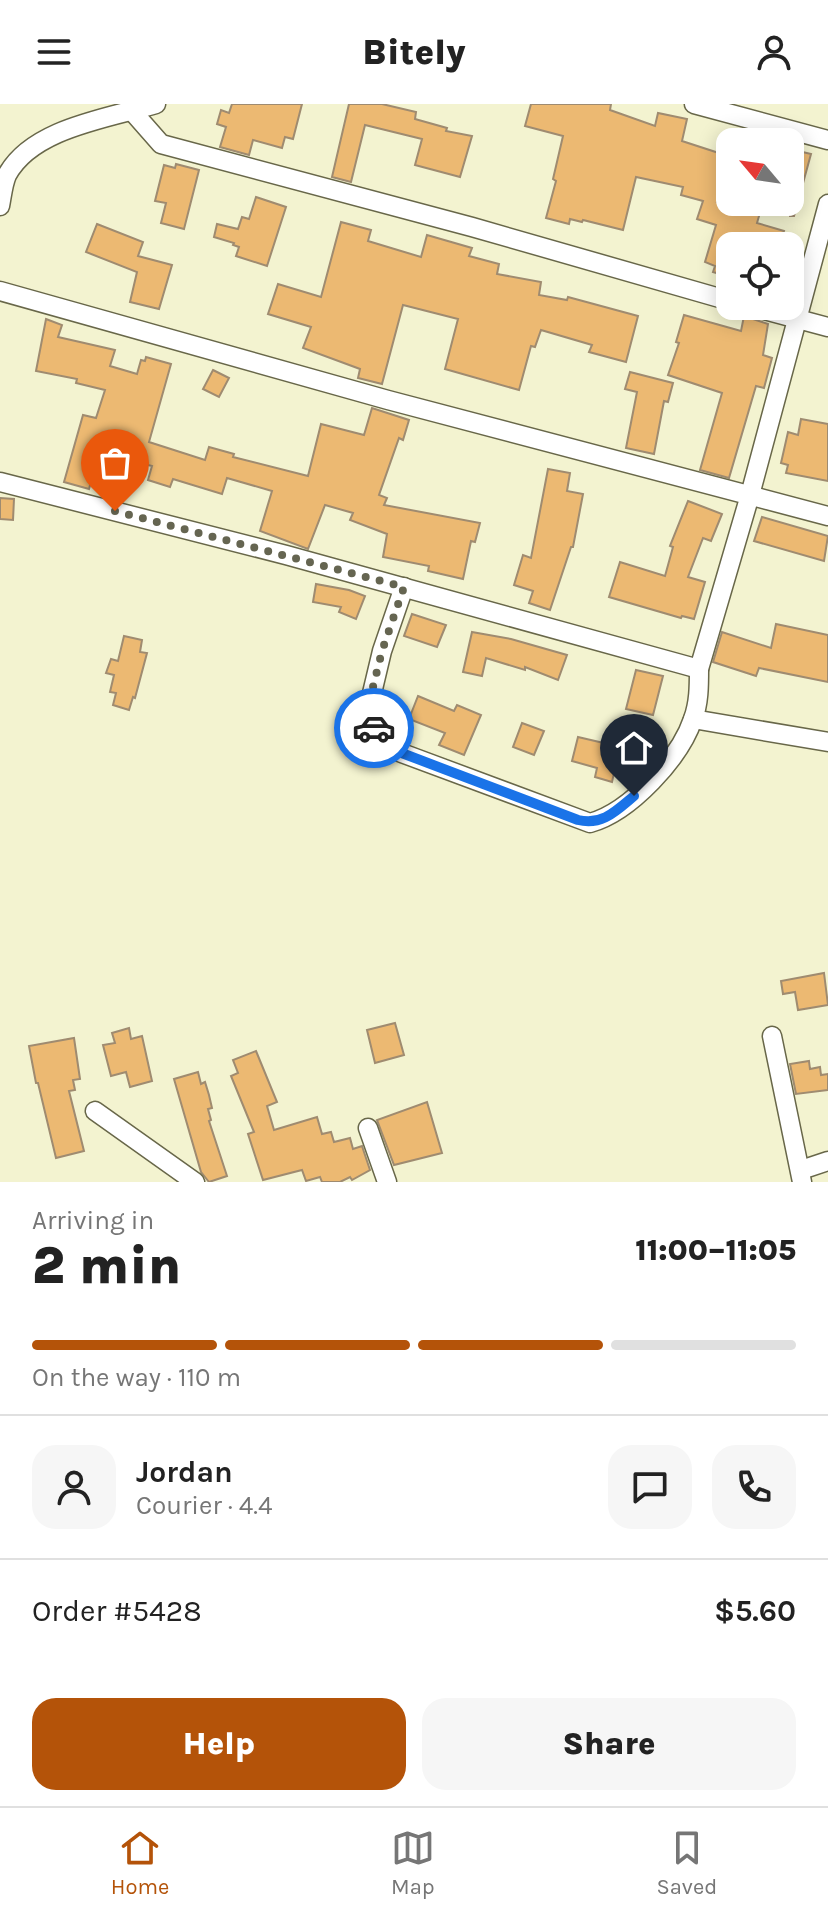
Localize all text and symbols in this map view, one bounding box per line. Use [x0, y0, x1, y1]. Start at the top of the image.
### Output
icon: menu [32, 30, 76, 74]
icon: person [752, 30, 796, 74]
text: Bitely [362, 31, 466, 73]
north arrow [716, 128, 804, 216]
map controls [716, 128, 804, 320]
button: locate [716, 232, 804, 320]
pin [81, 429, 149, 511]
icon: bag [93, 441, 137, 485]
courier [334, 688, 414, 768]
icon: car [352, 706, 396, 750]
pin [600, 714, 668, 796]
icon: home [612, 726, 656, 770]
text: Arriving in [32, 1205, 154, 1236]
text: 11:00–11:05 [635, 1232, 796, 1268]
text: 2 min [32, 1235, 181, 1296]
text: On the way · 110 m [32, 1362, 241, 1393]
button: person [32, 1445, 116, 1529]
button: chat [608, 1445, 692, 1529]
button: phone [712, 1445, 796, 1529]
text: Jordan [136, 1454, 233, 1490]
text: Courier · 4.4 [136, 1490, 272, 1521]
text: Order #5428 [32, 1593, 202, 1629]
text: $5.60 [714, 1593, 796, 1629]
button: Help [32, 1698, 406, 1790]
button: Share [422, 1698, 796, 1790]
tab: Home [111, 1826, 169, 1900]
tab: Map [391, 1826, 435, 1900]
tab: Saved [656, 1826, 717, 1900]

